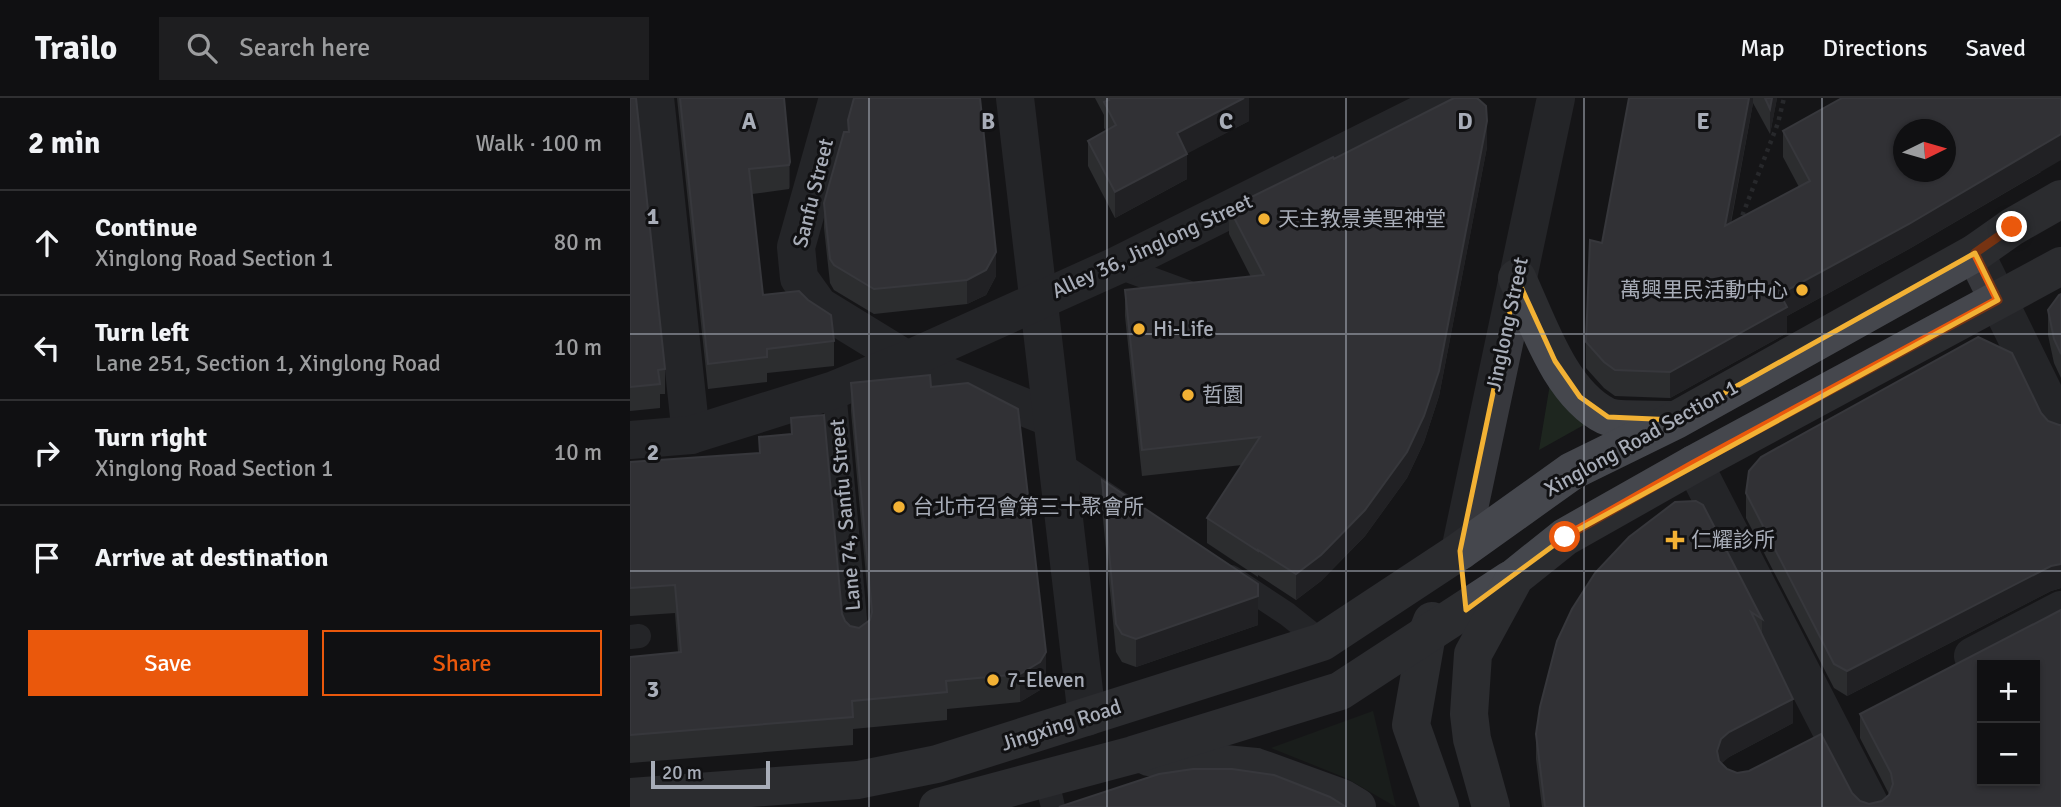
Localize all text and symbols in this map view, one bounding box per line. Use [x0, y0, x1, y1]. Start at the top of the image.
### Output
search box [159, 17, 649, 80]
text: Trailo [35, 28, 117, 69]
icon: search [183, 29, 221, 67]
text: Search here [239, 32, 370, 64]
text: Map [1740, 33, 1785, 63]
text: Directions [1823, 33, 1928, 63]
text: Saved [1966, 33, 2026, 63]
text: A [742, 107, 757, 136]
text: B [981, 107, 995, 136]
text: C [1219, 107, 1233, 136]
text: D [1457, 107, 1473, 136]
text: E [1696, 107, 1710, 136]
north arrow [1893, 119, 1956, 182]
text: 2 min [28, 125, 100, 162]
text: Walk · 100 m [476, 129, 602, 158]
street label: Sanfu Street [787, 136, 839, 250]
street label: Alley 36, Jinglong Street [1047, 188, 1257, 304]
text: 1 [647, 202, 659, 231]
place label: 天主教景美聖神堂 [1278, 206, 1446, 232]
marker: 天主教景美聖神堂 [1256, 211, 1272, 227]
route end [1996, 211, 2027, 242]
text: Continue [95, 212, 197, 244]
icon: ahead [28, 224, 66, 262]
text: 80 m [554, 228, 602, 257]
text: Xinglong Road Section 1 [95, 244, 334, 273]
street label: Jinglong Street [1480, 255, 1534, 393]
place label: 萬興里民活動中心 [1620, 277, 1788, 303]
marker: 萬興里民活動中心 [1794, 282, 1810, 298]
place label: Hi-Life [1153, 316, 1214, 342]
text: Turn left [95, 317, 189, 349]
marker: Hi-Life [1131, 321, 1147, 337]
icon: left [28, 329, 66, 367]
text: 10 m [554, 333, 602, 362]
text: Lane 251, Section 1, Xinglong Road [95, 349, 441, 378]
street label: Xinglong Road Section 1 [1539, 374, 1743, 502]
place label: 哲園 [1202, 382, 1244, 408]
marker: 哲園 [1180, 387, 1196, 403]
street label: Lane 74, Sanfu Street [824, 418, 866, 612]
text: Turn right [95, 422, 207, 454]
icon: right [28, 434, 66, 472]
text: 10 m [554, 438, 602, 467]
text: 2 [647, 438, 659, 467]
text: Xinglong Road Section 1 [95, 454, 334, 483]
place label: 台北市召會第三十聚會所 [913, 494, 1144, 520]
marker: 台北市召會第三十聚會所 [891, 499, 907, 515]
route start [1549, 521, 1580, 552]
place label: 仁耀診所 [1691, 527, 1775, 553]
marker: 仁耀診所 [1665, 530, 1685, 550]
icon: arrive [28, 539, 66, 577]
text: Arrive at destination [95, 542, 328, 574]
button: Save [28, 630, 308, 696]
button: Share [322, 630, 602, 696]
map controls [1977, 660, 2040, 786]
button: + [1977, 660, 2040, 723]
place label: 7-Eleven [1007, 667, 1085, 693]
marker: 7-Eleven [985, 672, 1001, 688]
text: 3 [647, 675, 659, 704]
street label: Jingxing Road [997, 693, 1125, 757]
button: − [1977, 723, 2040, 786]
scale bar [651, 758, 770, 790]
text: 20 m [662, 761, 702, 785]

